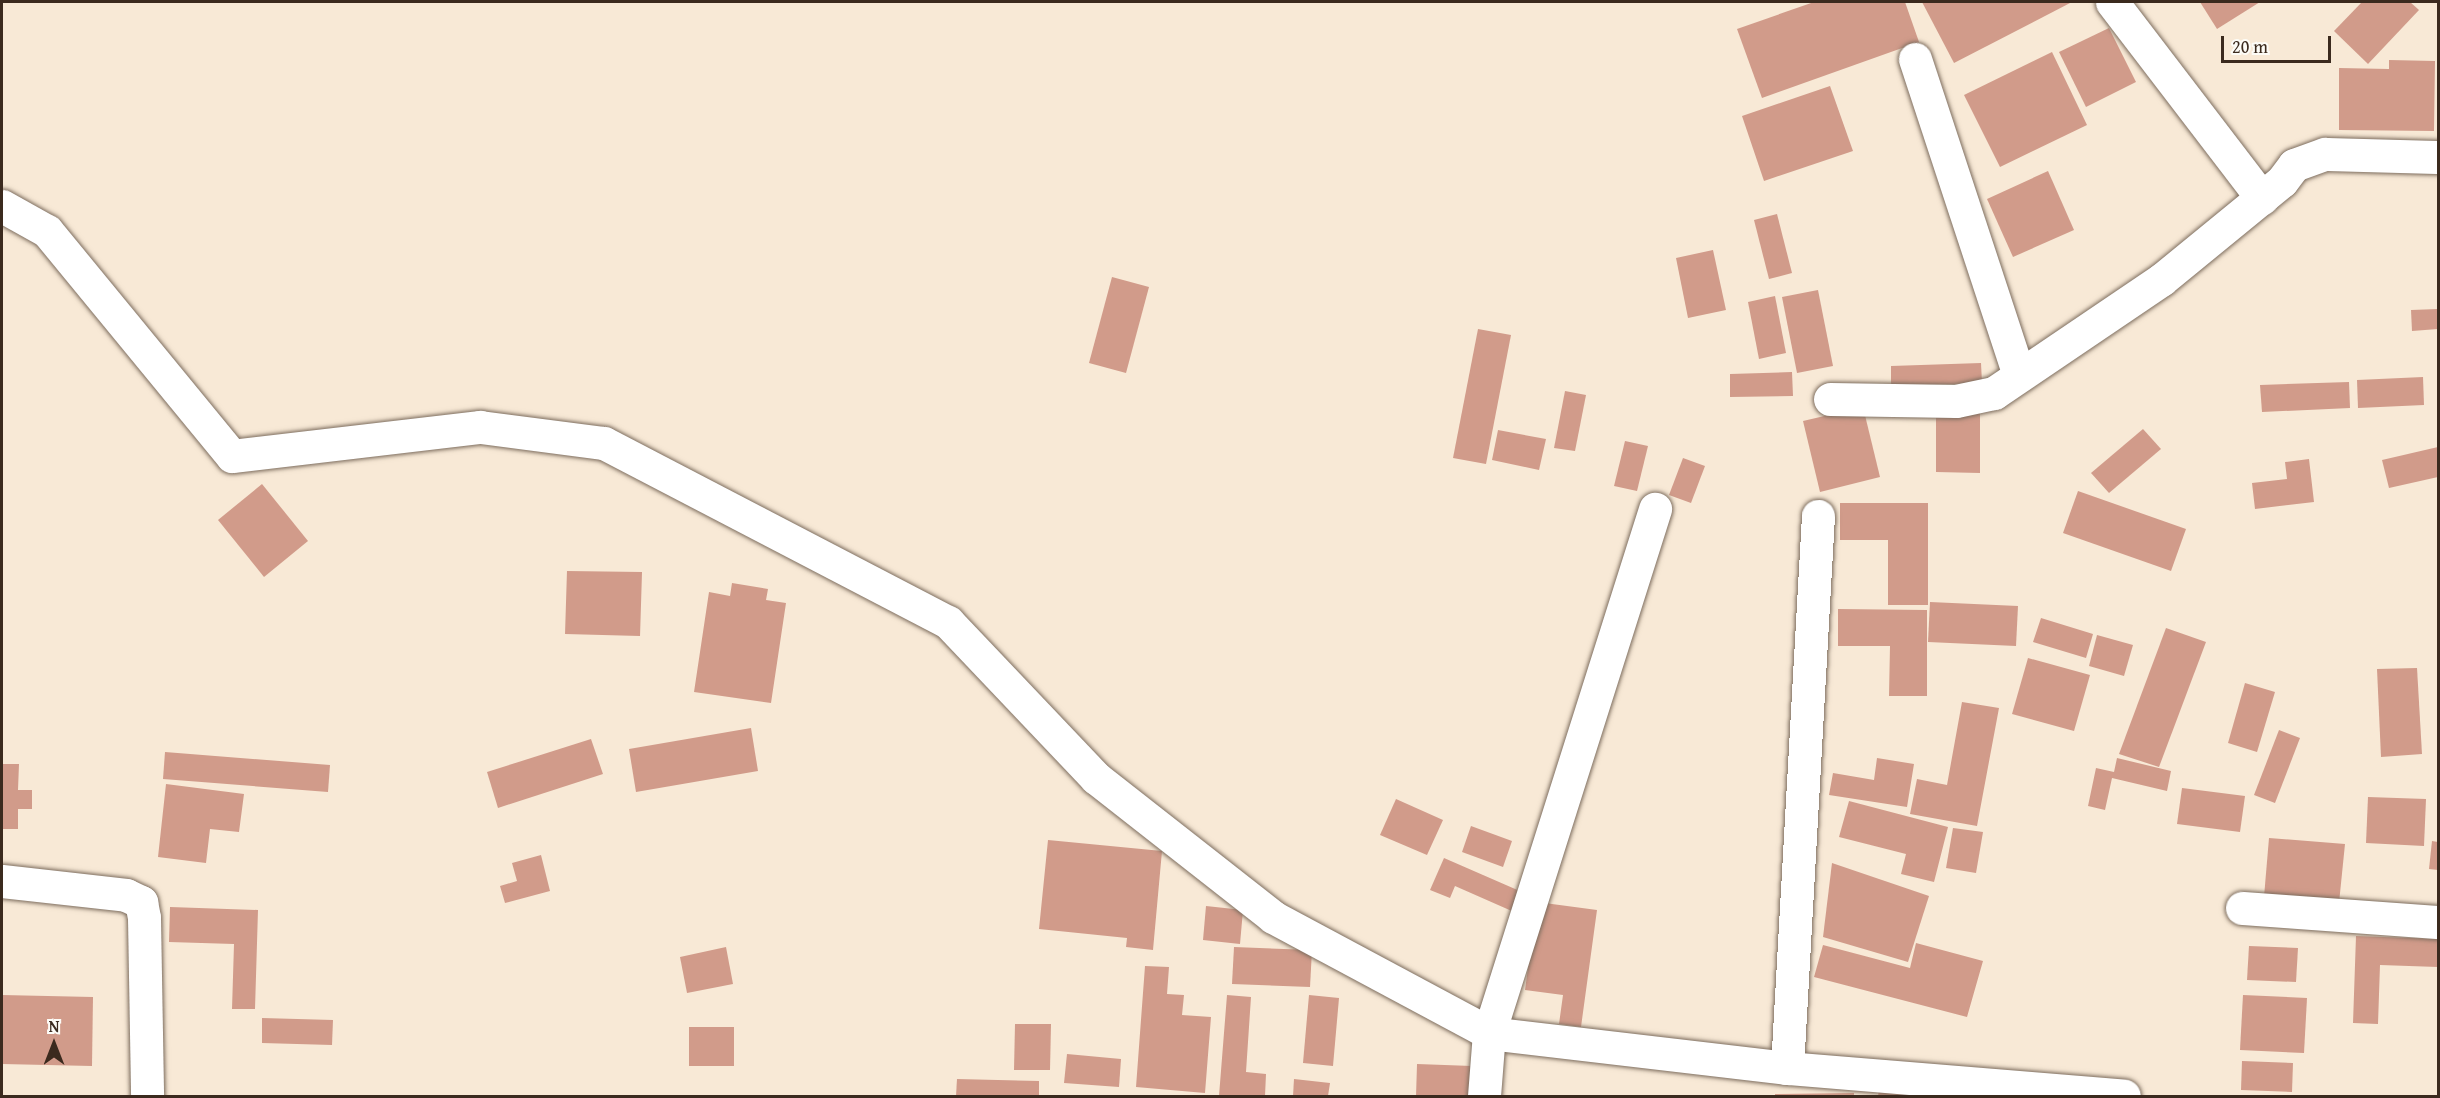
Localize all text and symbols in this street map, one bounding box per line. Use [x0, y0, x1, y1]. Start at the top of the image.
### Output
scale bar [2224, 24, 2334, 62]
text: 20 m [2232, 33, 2268, 60]
north arrow [24, 1014, 84, 1074]
text: N [49, 1014, 59, 1038]

